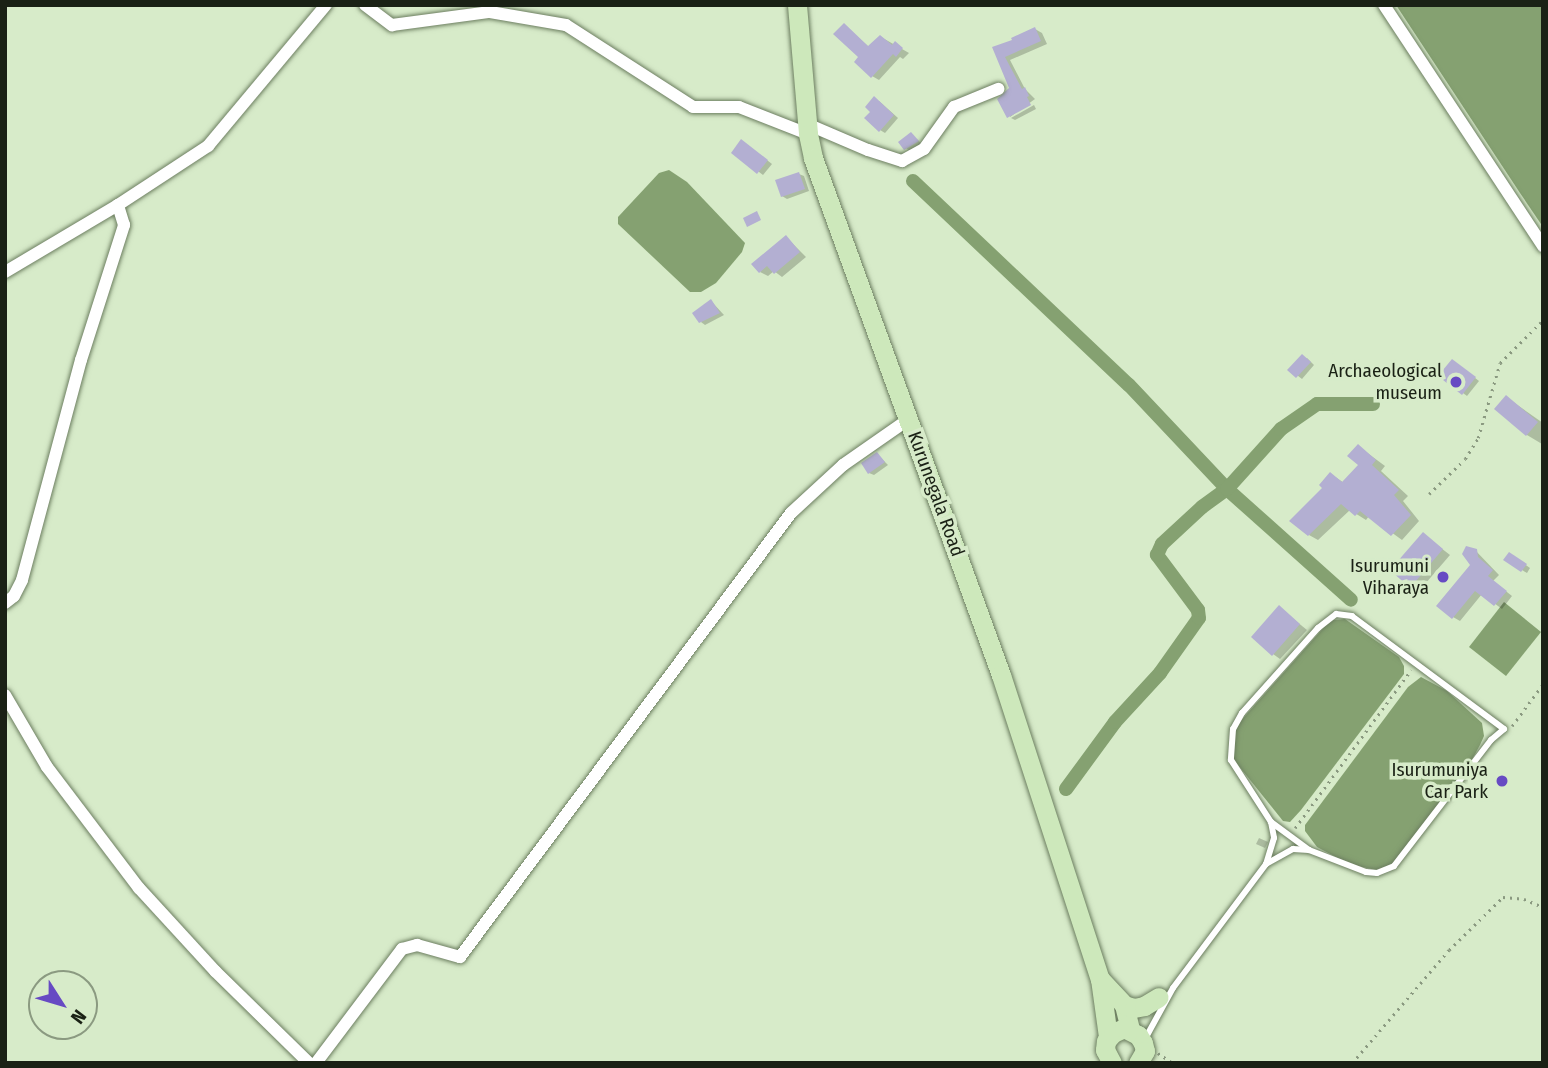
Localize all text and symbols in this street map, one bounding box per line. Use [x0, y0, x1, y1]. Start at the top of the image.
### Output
place label: Archaeological museum [1328, 360, 1442, 404]
marker: Archaeological museum [1448, 374, 1464, 390]
street label: Kurunegala Road [903, 428, 969, 560]
place label: Isurumuni Viharaya [1350, 555, 1429, 599]
marker: Isurumuni Viharaya [1435, 569, 1451, 585]
place label: Isurumuniya Car Park [1392, 759, 1488, 803]
marker: Isurumuniya Car Park [1494, 773, 1510, 789]
north arrow [28, 970, 98, 1040]
text: N [66, 1005, 91, 1028]

